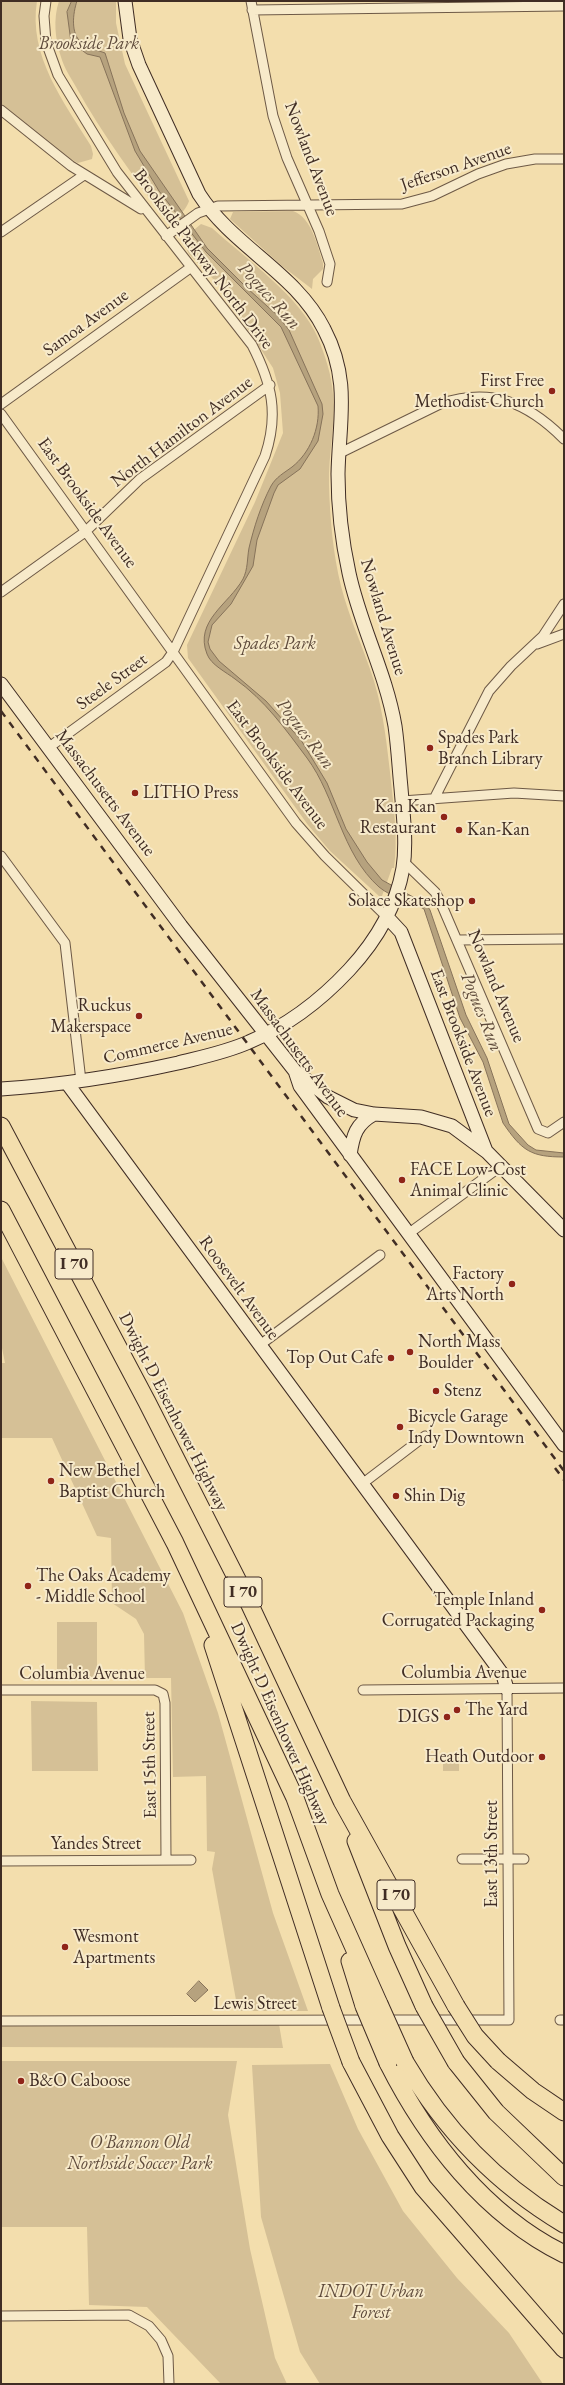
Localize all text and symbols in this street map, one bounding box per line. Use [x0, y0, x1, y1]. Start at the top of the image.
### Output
park label: Brookside Park [39, 33, 139, 55]
street label: Nowland Avenue [279, 99, 343, 219]
street label: Jefferson Avenue [398, 138, 514, 196]
street label: Brookside Parkway North Drive [128, 165, 278, 353]
water label: Pogues Run [233, 257, 305, 335]
street label: Samoa Avenue [39, 285, 133, 361]
place label: First Free Methodist Church [415, 370, 544, 412]
street label: North Hamilton Avenue [107, 372, 257, 492]
marker: First Free Methodist Church [547, 386, 557, 396]
street label: East Brookside Avenue [32, 433, 142, 573]
street label: Nowland Avenue [355, 556, 411, 678]
park label: Spades Park [234, 633, 316, 655]
street label: Steele Street [72, 649, 152, 715]
water label: Pogues Run [271, 694, 339, 774]
street label: East Brookside Avenue [221, 696, 333, 834]
street label: Massachusetts Avenue [50, 725, 160, 861]
place label: Spades Park Branch Library [438, 727, 543, 770]
marker: Spades Park Branch Library [425, 743, 435, 753]
place label: LITHO Press [143, 782, 238, 804]
marker: LITHO Press [130, 788, 140, 798]
place label: Kan Kan Restaurant [360, 796, 436, 838]
marker: Kan Kan Restaurant [439, 812, 449, 822]
place label: Kan-Kan [467, 819, 530, 841]
marker: Kan-Kan [454, 825, 464, 835]
place label: Solace Skateshop [348, 890, 464, 912]
marker: Solace Skateshop [467, 896, 477, 906]
street label: Nowland Avenue [462, 926, 530, 1046]
street label: East Brookside Avenue [425, 966, 501, 1120]
water label: Pogues Run [455, 969, 507, 1055]
street label: Massachusetts Avenue [245, 985, 353, 1121]
place label: Ruckus Makerspace [51, 995, 131, 1038]
marker: Ruckus Makerspace [134, 1011, 144, 1021]
street label: Commerce Avenue [101, 1019, 235, 1069]
place label: FACE Low-Cost Animal Clinic [410, 1159, 526, 1202]
marker: FACE Low-Cost Animal Clinic [397, 1175, 407, 1185]
street label: Roosevelt Avenue [194, 1232, 284, 1344]
road number: I 70 [55, 1249, 93, 1279]
place label: Factory Arts North [426, 1263, 504, 1306]
marker: Factory Arts North [507, 1279, 517, 1289]
street label: Dwight D Eisenhower Highway [113, 1309, 233, 1515]
place label: North Mass Boulder [418, 1331, 500, 1374]
place label: Top Out Cafe [286, 1347, 383, 1369]
marker: North Mass Boulder [405, 1347, 415, 1357]
marker: Top Out Cafe [386, 1353, 396, 1363]
place label: Stenz [444, 1380, 481, 1402]
marker: Stenz [431, 1386, 441, 1396]
place label: Bicycle Garage Indy Downtown [408, 1406, 524, 1448]
marker: Bicycle Garage Indy Downtown [395, 1422, 405, 1432]
place label: New Bethel Baptist Church [59, 1460, 165, 1502]
marker: New Bethel Baptist Church [46, 1476, 56, 1486]
place label: Shin Dig [404, 1485, 465, 1507]
marker: Shin Dig [391, 1491, 401, 1501]
place label: The Oaks Academy - Middle School [36, 1565, 171, 1608]
road number: I 70 [224, 1577, 262, 1607]
marker: The Oaks Academy - Middle School [23, 1581, 33, 1591]
place label: Temple Inland Corrugated Packaging [382, 1589, 534, 1632]
marker: Temple Inland Corrugated Packaging [537, 1605, 547, 1615]
street label: Dwight D Eisenhower Highway [225, 1619, 335, 1829]
street label: Columbia Avenue [401, 1662, 527, 1684]
street label: Columbia Avenue [19, 1663, 145, 1685]
place label: The Yard [465, 1699, 528, 1721]
marker: The Yard [452, 1705, 462, 1715]
place label: DIGS [398, 1706, 439, 1728]
street label: East 15th Street [138, 1711, 162, 1819]
marker: DIGS [442, 1712, 452, 1722]
place label: Heath Outdoor [425, 1746, 534, 1768]
marker: Heath Outdoor [537, 1752, 547, 1762]
street label: East 13th Street [481, 1800, 503, 1908]
street label: Yandes Street [51, 1833, 141, 1855]
road number: I 70 [377, 1880, 415, 1910]
place label: Wesmont Apartments [73, 1926, 155, 1968]
marker: Wesmont Apartments [60, 1942, 70, 1952]
street label: Lewis Street [213, 1993, 297, 2015]
place label: B&O Caboose [29, 2070, 130, 2092]
marker: B&O Caboose [16, 2076, 26, 2086]
park label: O'Bannon Old Northside Soccer Park [67, 2132, 213, 2174]
park label: INDOT Urban Forest [318, 2281, 424, 2324]

